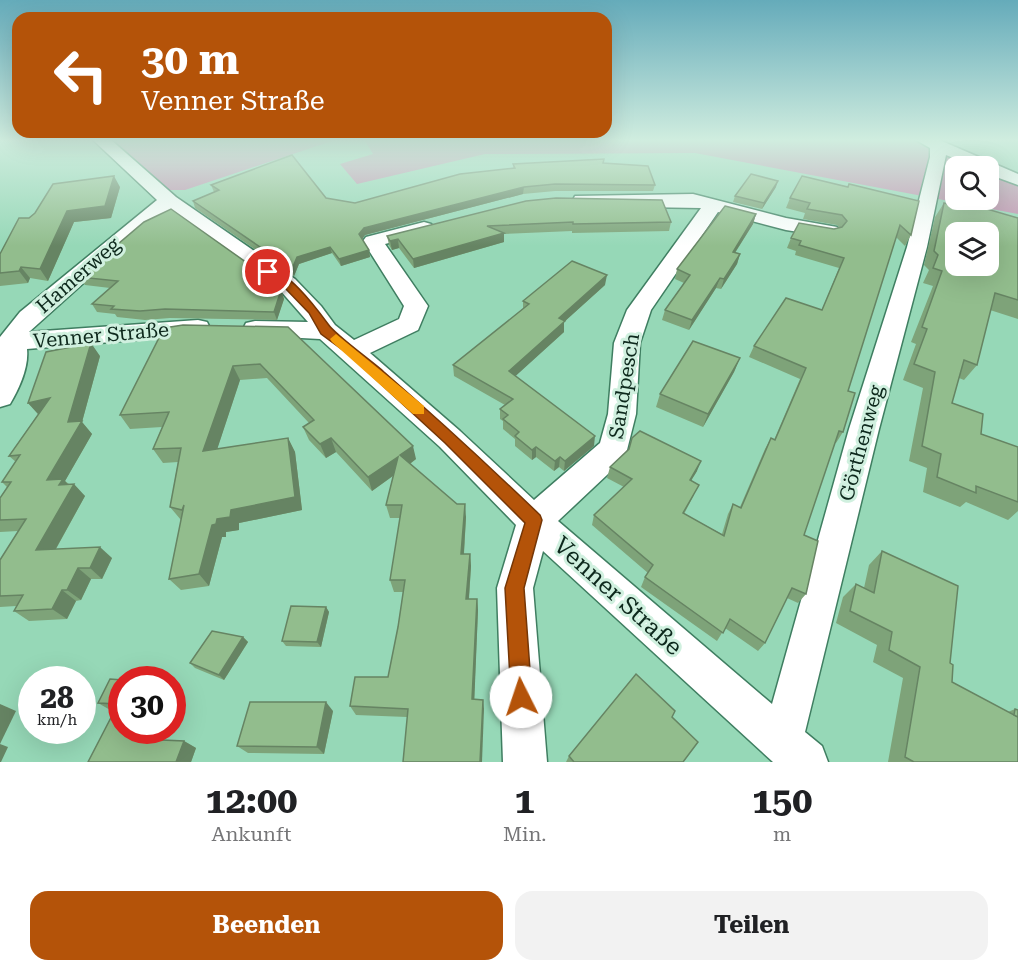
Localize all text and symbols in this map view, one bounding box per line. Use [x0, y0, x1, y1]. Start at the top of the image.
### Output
text: 30 m [141, 35, 239, 84]
icon: left [42, 36, 120, 114]
text: Venner Straße [141, 85, 325, 117]
map controls [945, 156, 999, 276]
button: search [945, 156, 999, 210]
button: layers [945, 222, 999, 276]
street label: Hamerweg [31, 232, 125, 318]
pin [242, 246, 293, 297]
icon: arrive [251, 255, 284, 288]
street label: Venner Straße [32, 317, 170, 353]
street label: Sandpesch [604, 331, 644, 441]
street label: Görthenweg [834, 382, 888, 504]
street label: Venner Straße [548, 531, 688, 661]
position arrow [489, 665, 553, 729]
speed limit sign: 30 [108, 666, 186, 744]
text: 28 [40, 680, 74, 715]
text: km/h [37, 711, 77, 729]
text: 12:00 [206, 780, 297, 822]
text: 1 [515, 780, 535, 822]
text: 150 [752, 780, 812, 822]
text: Ankunft [211, 822, 292, 846]
text: Min. [503, 822, 546, 846]
text: m [773, 822, 791, 846]
button: Beenden [30, 891, 503, 960]
button: Teilen [515, 891, 988, 960]

